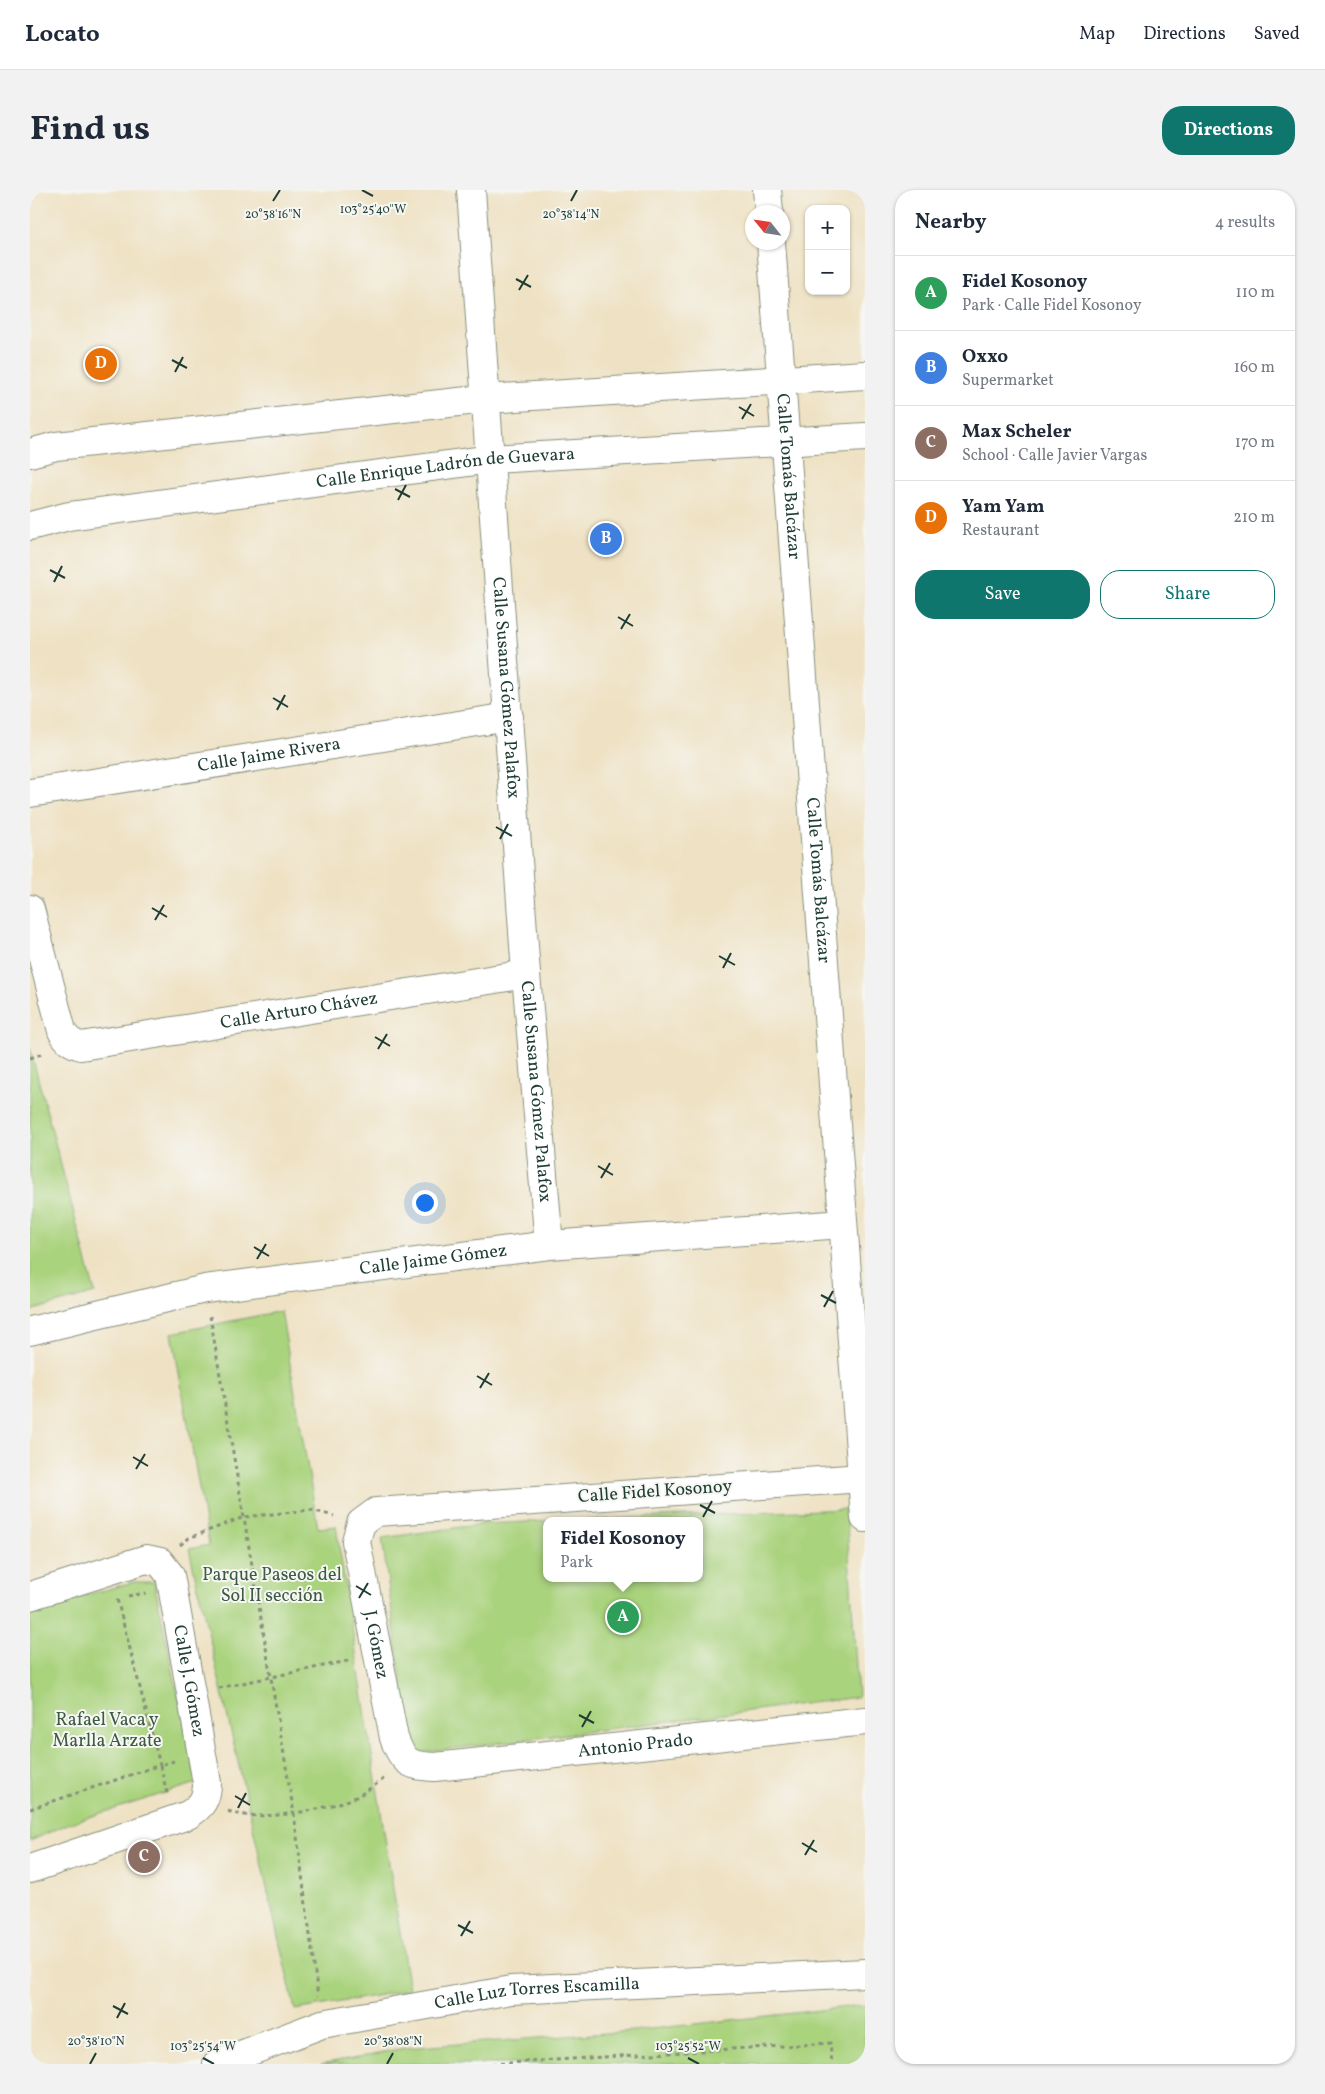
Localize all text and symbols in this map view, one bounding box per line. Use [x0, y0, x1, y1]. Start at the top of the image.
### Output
text: Locato [25, 18, 100, 52]
text: Map [1079, 22, 1115, 47]
text: Directions [1143, 22, 1226, 47]
text: Saved [1254, 22, 1300, 47]
text: Find us [30, 106, 150, 154]
button: Directions [1162, 106, 1295, 155]
text: 103°25'40"W [340, 202, 406, 218]
north arrow [745, 205, 790, 250]
map controls [805, 205, 850, 295]
button: + [805, 205, 850, 250]
text: 20°38'16"N [245, 207, 301, 223]
text: 20°38'14"N [543, 207, 600, 223]
text: Nearby [915, 208, 986, 237]
text: 4 results [1215, 212, 1275, 234]
button: − [805, 250, 850, 295]
text: Fidel Kosonoy [962, 269, 1087, 295]
text: A [925, 282, 937, 304]
text: 110 m [1236, 282, 1275, 304]
text: Park · Calle Fidel Kosonoy [962, 295, 1142, 317]
text: Oxxo [962, 344, 1008, 370]
pin: D [85, 345, 117, 383]
text: B [926, 357, 936, 379]
text: 160 m [1234, 357, 1275, 379]
text: Supermarket [962, 370, 1054, 392]
street label: Calle Tomás Balcázar [770, 392, 807, 561]
text: Max Scheler [962, 419, 1071, 445]
text: C [926, 432, 936, 454]
text: 170 m [1235, 432, 1275, 454]
street label: Calle Enrique Ladrón de Guevara [315, 442, 576, 495]
text: School · Calle Javier Vargas [962, 445, 1147, 467]
text: Yam Yam [962, 494, 1045, 520]
text: D [925, 507, 937, 529]
text: 210 m [1233, 507, 1275, 529]
pin: B [590, 520, 622, 558]
text: Restaurant [962, 520, 1040, 542]
button: Save [915, 570, 1090, 619]
button: Share [1100, 570, 1275, 619]
street label: Calle Susana Gómez Palafox [486, 576, 526, 799]
street label: Calle Jaime Rivera [196, 731, 342, 779]
street label: Calle Tomás Balcázar [799, 796, 837, 965]
street label: Calle Susana Gómez Palafox [514, 980, 558, 1203]
street label: Calle Arturo Chávez [219, 986, 379, 1036]
your location [412, 1190, 438, 1216]
street label: Calle Jaime Gómez [358, 1238, 508, 1282]
street label: Calle Fidel Kosonoy [577, 1474, 733, 1510]
popup [543, 1517, 703, 1582]
text: Fidel Kosonoy [560, 1526, 686, 1552]
text: Park [560, 1552, 593, 1574]
park label: Parque Paseos del Sol II sección [202, 1563, 342, 1609]
pin: A [607, 1598, 639, 1636]
street label: J. Gómez [357, 1608, 395, 1681]
street label: Calle J. Gómez [167, 1623, 211, 1739]
park label: Rafael Vaca y Marlla Arzate [52, 1708, 162, 1754]
street label: Antonio Prado [577, 1727, 694, 1764]
pin: C [128, 1838, 160, 1876]
street label: Calle Luz Torres Escamilla [432, 1971, 640, 2016]
text: 20°38'10"N [67, 2034, 125, 2050]
text: 20°38'08"N [364, 2034, 422, 2050]
text: 103°25'54"W [170, 2039, 236, 2055]
text: 103°25'52"W [655, 2039, 721, 2055]

